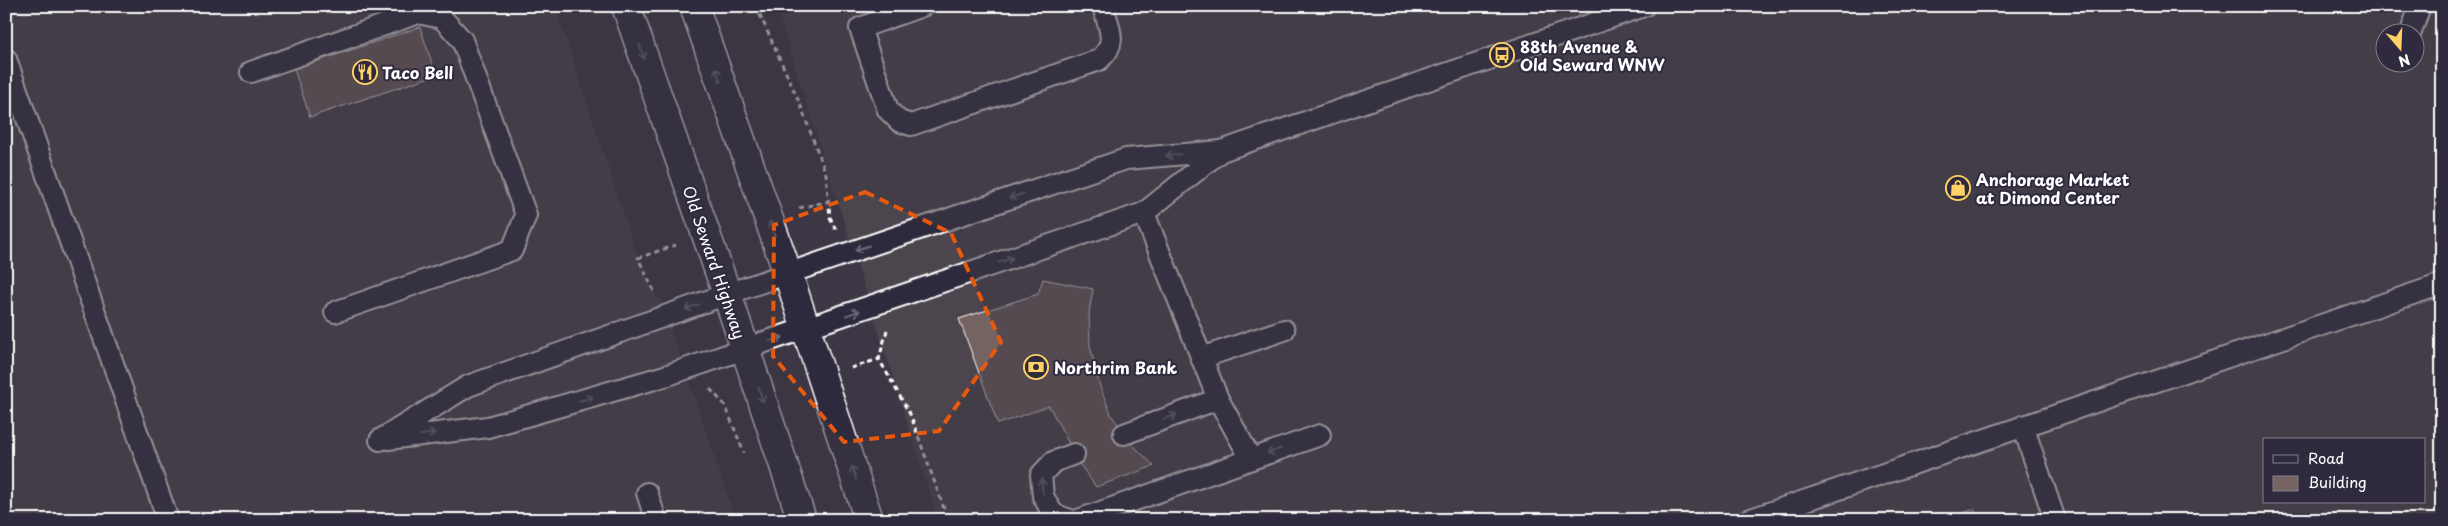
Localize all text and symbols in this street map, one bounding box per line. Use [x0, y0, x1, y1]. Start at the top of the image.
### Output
north arrow [2376, 22, 2426, 72]
place label: 88th Avenue & Old Seward WNW [1520, 34, 1665, 76]
bus stop icon: 88th Avenue & Old Seward WNW [1489, 42, 1515, 68]
one-way arrow [638, 44, 647, 60]
text: N [2396, 49, 2413, 72]
restaurant icon: Taco Bell [352, 59, 378, 85]
place label: Taco Bell [382, 60, 453, 84]
one-way arrow [713, 67, 723, 83]
one-way arrow [1165, 150, 1181, 160]
place label: Anchorage Market at Dimond Center [1976, 167, 2130, 209]
shop icon: Anchorage Market at Dimond Center [1945, 175, 1971, 201]
street label: Old Seward Highway [678, 182, 752, 342]
one-way arrow [1009, 192, 1025, 201]
one-way arrow [767, 221, 776, 237]
one-way arrow [855, 244, 871, 253]
one-way arrow [998, 255, 1014, 264]
one-way arrow [685, 303, 701, 312]
one-way arrow [844, 308, 860, 317]
one-way arrow [768, 334, 784, 344]
bank icon: Northrim Bank [1023, 354, 1049, 380]
place label: Northrim Bank [1054, 355, 1178, 379]
one-way arrow [757, 387, 766, 403]
one-way arrow [578, 393, 594, 403]
one-way arrow [1162, 412, 1177, 421]
one-way arrow [420, 429, 436, 439]
legend [2263, 438, 2426, 504]
text: Road [2308, 446, 2344, 469]
one-way arrow [1267, 447, 1282, 456]
one-way arrow [848, 466, 858, 482]
text: Building [2308, 470, 2367, 493]
one-way arrow [1037, 478, 1047, 494]

